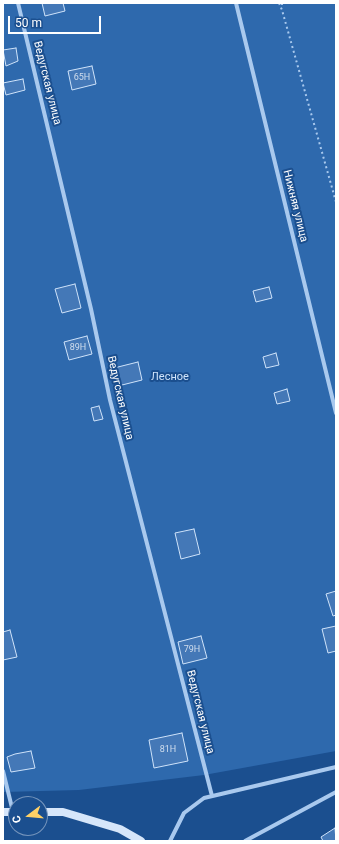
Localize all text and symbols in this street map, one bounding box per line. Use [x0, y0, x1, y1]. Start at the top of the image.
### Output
scale bar [10, 8, 103, 34]
text: 50 m [15, 16, 42, 30]
street label: Ведугская улица [30, 40, 64, 126]
house number: 65Н [74, 73, 90, 83]
street label: Нижняя улица [280, 169, 310, 243]
house number: 89Н [70, 343, 86, 353]
street label: Ведугская улица [104, 355, 136, 441]
park label: Лесное [151, 370, 189, 384]
house number: 79Н [184, 645, 200, 655]
street label: Ведугская улица [183, 669, 217, 755]
house number: 81Н [160, 745, 176, 755]
north arrow [8, 796, 48, 836]
text: С [10, 814, 24, 824]

